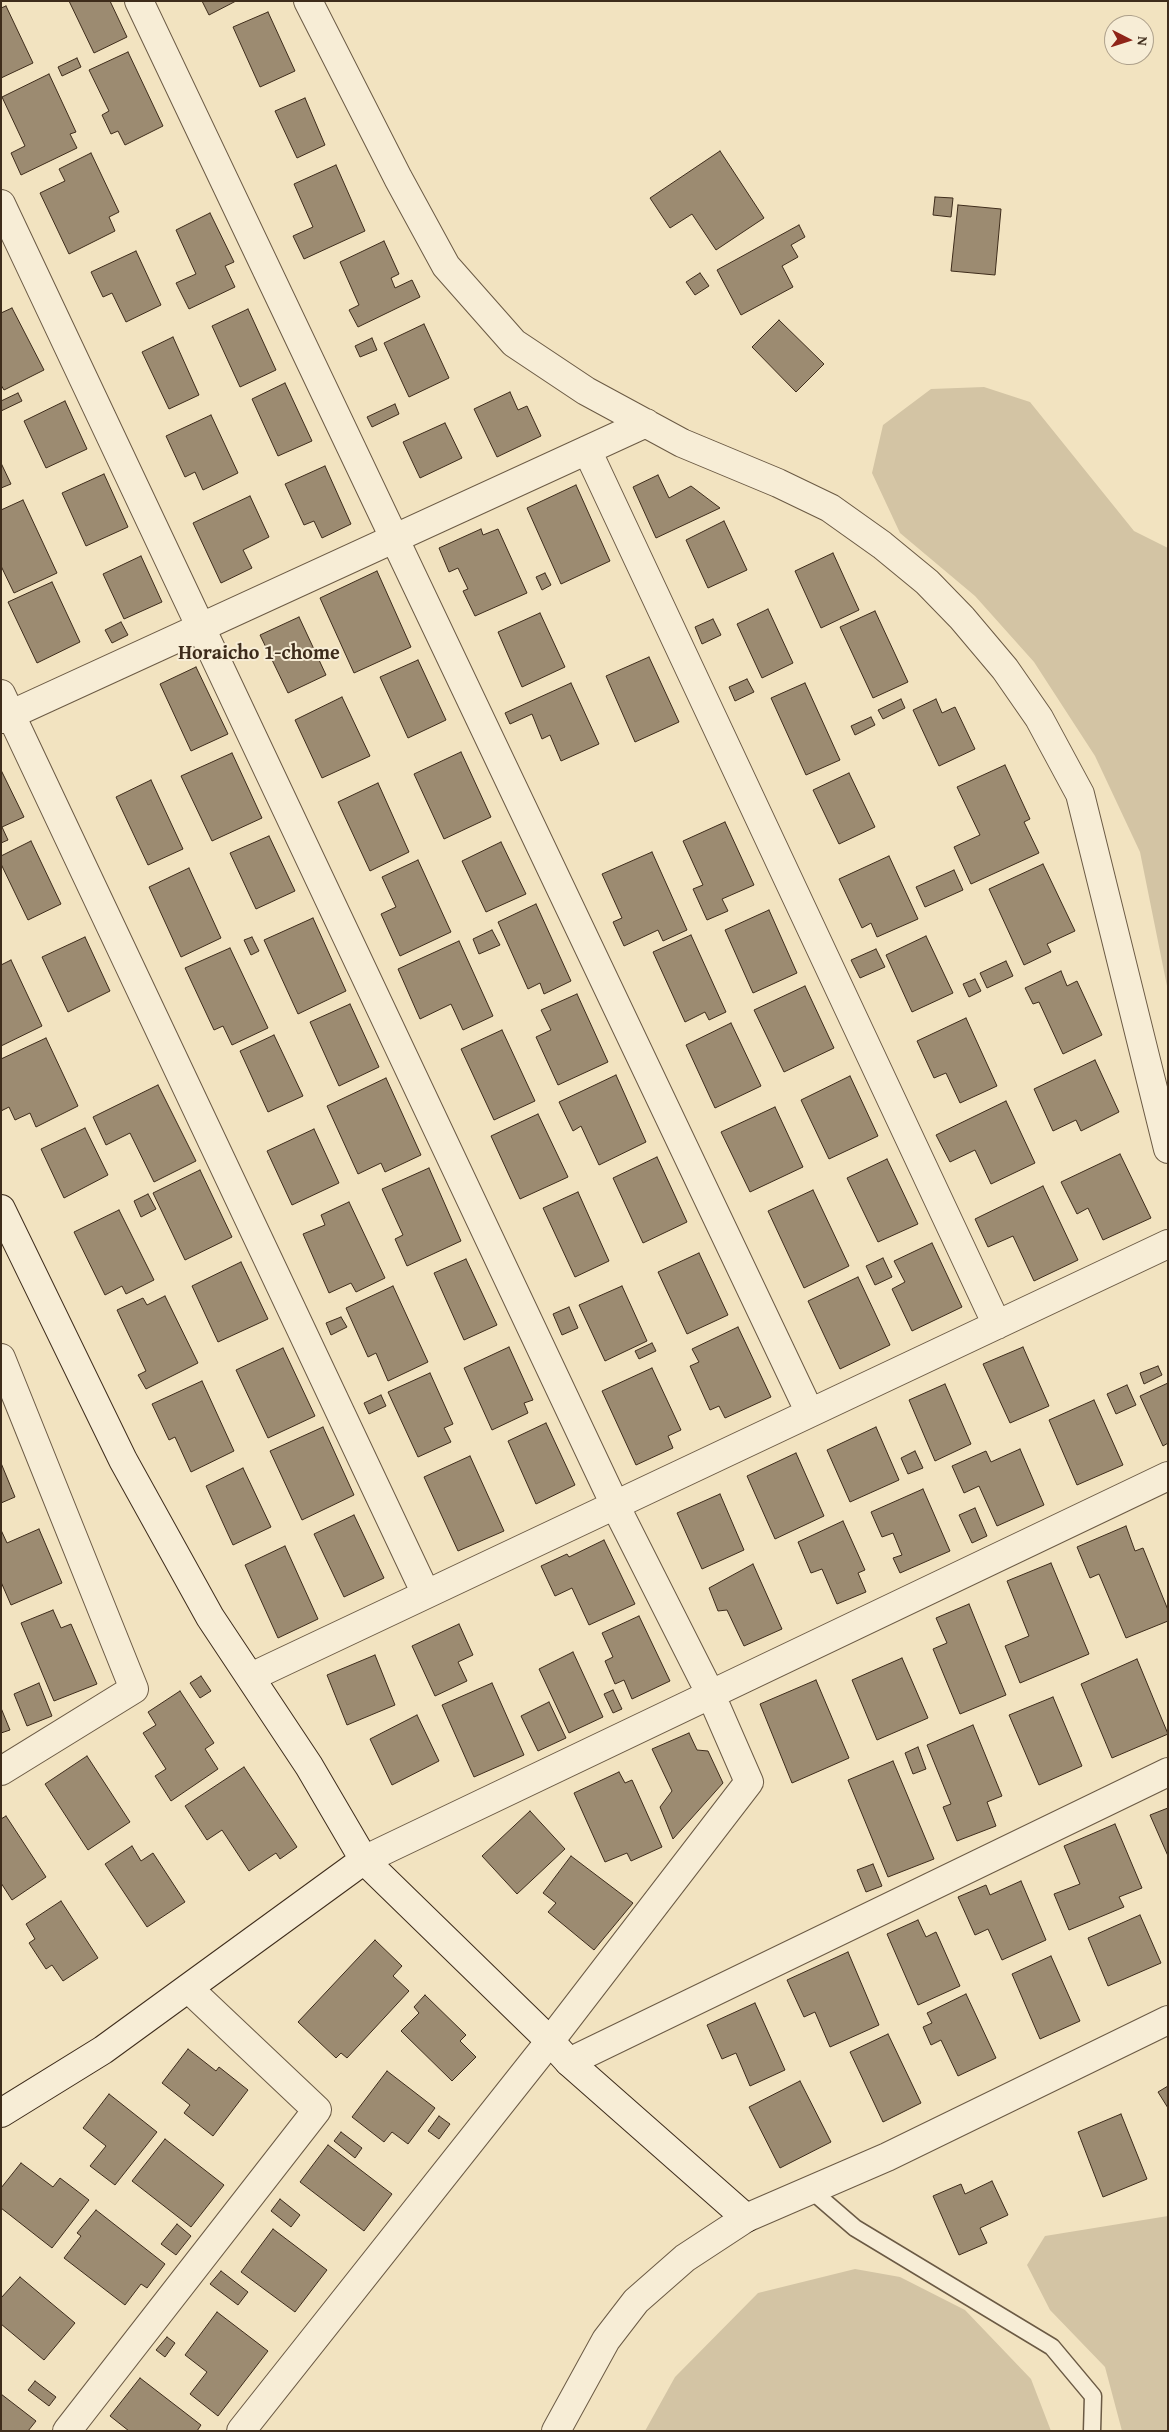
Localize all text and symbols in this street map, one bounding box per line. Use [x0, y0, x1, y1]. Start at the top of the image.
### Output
north arrow [1104, 15, 1154, 65]
text: N [1133, 36, 1153, 47]
district label: Horaicho 1-chome [178, 642, 340, 666]

